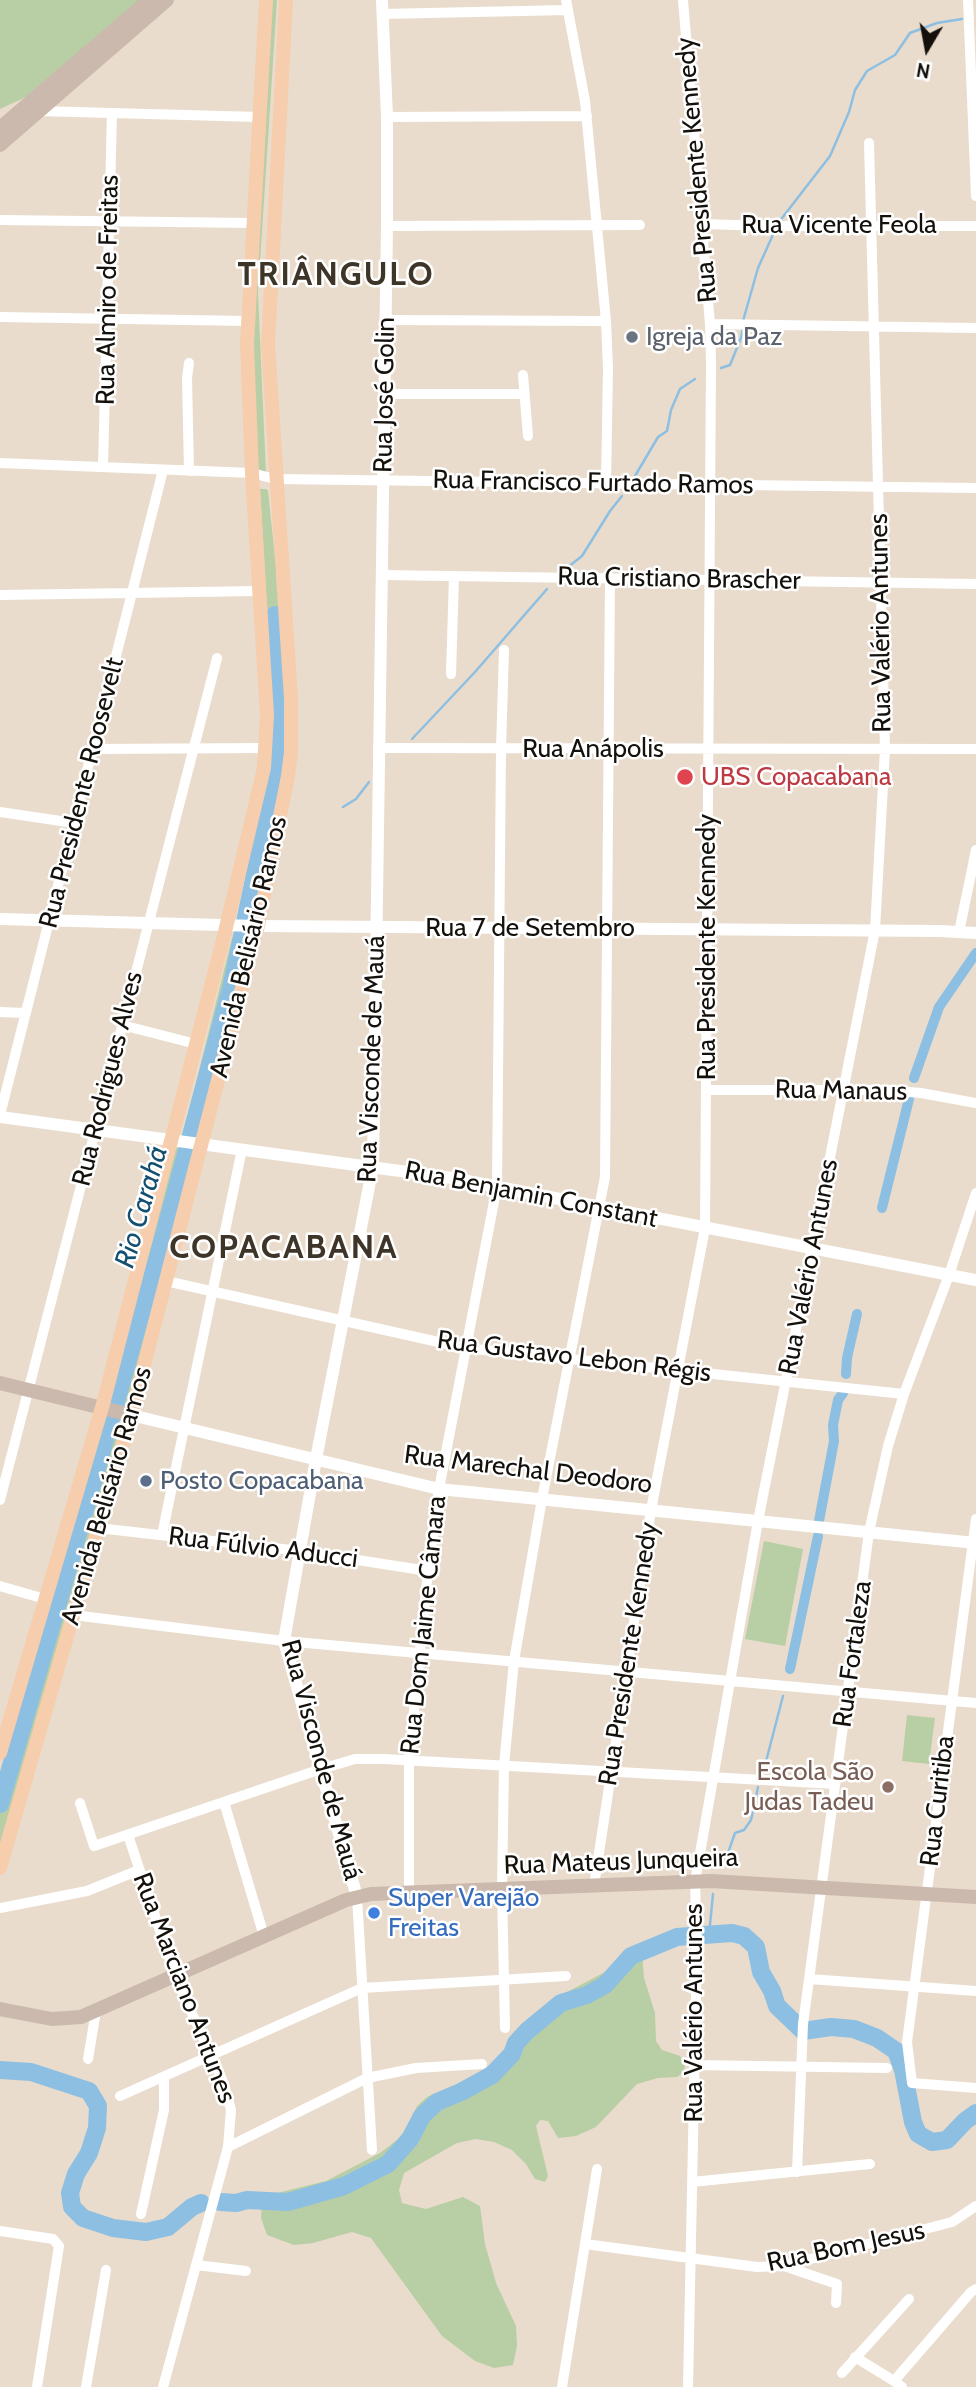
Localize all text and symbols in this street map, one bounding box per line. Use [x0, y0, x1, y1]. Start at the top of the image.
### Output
north arrow [892, 14, 962, 84]
street label: Rua Presidente Kennedy [670, 36, 724, 304]
text: N [915, 58, 932, 83]
street label: Rua Almiro de Freitas [90, 175, 126, 405]
street label: Rua Vicente Feola [741, 209, 937, 241]
district label: TRIÂNGULO [239, 255, 433, 295]
street label: Rua José Golin [368, 317, 402, 473]
place label: Igreja da Paz [646, 321, 782, 353]
marker: Igreja da Paz [624, 329, 640, 345]
street label: Rua Francisco Furtado Ramos [432, 465, 754, 501]
street label: Rua Valério Antunes [863, 513, 899, 733]
street label: Rua Cristiano Brascher [557, 561, 801, 597]
street label: Rua Presidente Roosevelt [33, 654, 131, 932]
street label: Rua Anápolis [522, 733, 664, 765]
place label: UBS Copacabana [701, 761, 891, 793]
marker: UBS Copacabana [675, 767, 695, 787]
street label: Avenida Belisário Ramos [204, 813, 294, 1081]
street label: Rua Presidente Kennedy [691, 814, 723, 1080]
street label: Rua 7 de Setembro [425, 912, 635, 944]
street label: Rua Visconde de Mauá [352, 935, 392, 1183]
street label: Rua Rodrigues Alves [66, 969, 150, 1189]
street label: Rua Manaus [775, 1074, 907, 1108]
water label: Rio Carahá [109, 1142, 175, 1272]
street label: Rua Benjamin Constant [402, 1155, 660, 1235]
street label: Rua Valério Antunes [773, 1156, 845, 1378]
district label: COPACABANA [171, 1228, 397, 1268]
street label: Rua Gustavo Lebon Régis [435, 1325, 713, 1389]
street label: Avenida Belisário Ramos [55, 1363, 159, 1629]
street label: Rua Marechal Deodoro [402, 1439, 654, 1501]
place label: Posto Copacabana [160, 1465, 364, 1497]
marker: Posto Copacabana [138, 1473, 154, 1489]
street label: Rua Dom Jaime Câmara [395, 1494, 453, 1756]
street label: Rua Presidente Kennedy [593, 1520, 665, 1788]
street label: Rua Fúlvio Aducci [166, 1521, 360, 1575]
street label: Rua Fortaleza [827, 1579, 879, 1729]
street label: Rua Visconde de Mauá [274, 1636, 368, 1884]
street label: Rua Curitiba [915, 1734, 961, 1868]
place label: Escola São Judas Tadeu [744, 1756, 874, 1817]
marker: Escola São Judas Tadeu [880, 1779, 896, 1795]
street label: Rua Mateus Junqueira [503, 1842, 739, 1882]
street label: Rua Marciano Antunes [126, 1868, 242, 2108]
place label: Super Varejão Freitas [388, 1882, 539, 1944]
street label: Rua Valério Antunes [678, 1903, 710, 2123]
marker: Super Varejão Freitas [366, 1905, 382, 1921]
street label: Rua Bom Jesus [764, 2215, 928, 2279]

